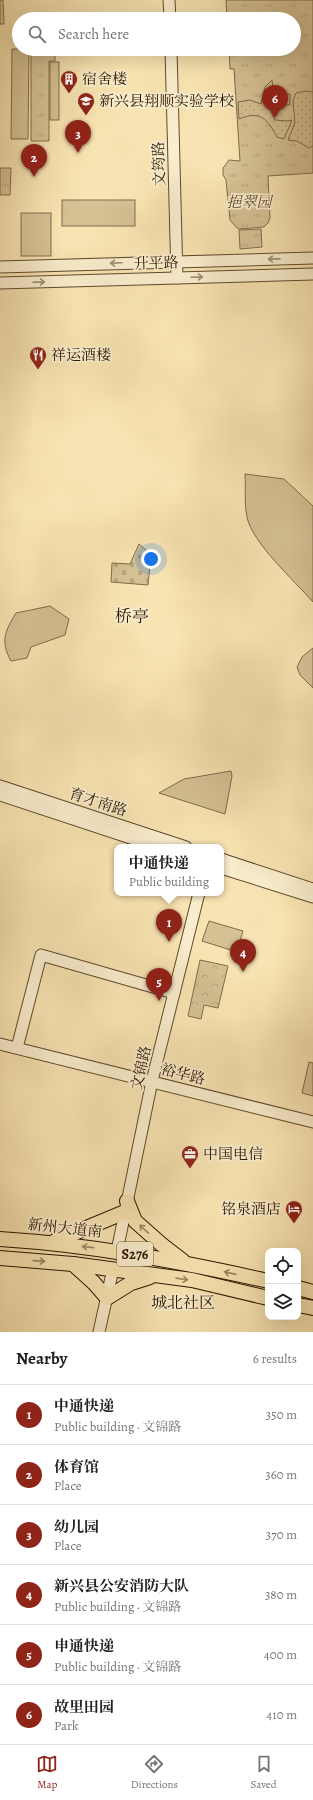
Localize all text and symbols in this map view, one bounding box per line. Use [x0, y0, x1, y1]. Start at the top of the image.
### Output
search box [12, 12, 301, 56]
icon: search [26, 23, 48, 45]
text: Search here [58, 24, 129, 44]
building icon: 宿舍楼 [59, 69, 79, 94]
place label: 宿舍楼 [82, 69, 127, 89]
pin: 6 [262, 85, 288, 118]
school or university icon: 新兴县翔顺实验学校 [76, 91, 96, 116]
place label: 新兴县翔顺实验学校 [99, 91, 234, 111]
pin: 3 [65, 120, 91, 153]
street label: 文筠路 [148, 141, 170, 187]
pin: 2 [21, 144, 47, 177]
park label: 挹翠园 [226, 192, 273, 212]
street label: 升平路 [133, 252, 179, 274]
one-way arrow [268, 255, 281, 263]
one-way arrow [110, 260, 123, 267]
one-way arrow [190, 273, 203, 281]
one-way arrow [32, 278, 45, 286]
restaurant icon: 祥运酒楼 [28, 345, 48, 370]
place label: 祥运酒楼 [51, 345, 111, 365]
your location [141, 549, 161, 569]
district label: 桥亭 [115, 605, 149, 628]
street label: 育才南路 [66, 783, 130, 821]
popup [114, 844, 224, 896]
text: 中通快递 [129, 853, 189, 873]
text: Public building [129, 873, 209, 890]
pin: 1 [156, 909, 182, 942]
pin: 4 [230, 939, 256, 972]
pin: 5 [146, 968, 172, 1001]
street label: 文锦路 [126, 1044, 156, 1092]
street label: 裕华路 [159, 1059, 207, 1089]
office icon: 中国电信 [180, 1144, 200, 1169]
place label: 中国电信 [203, 1144, 263, 1164]
place label: 铭泉酒店 [221, 1199, 281, 1219]
hotel icon: 铭泉酒店 [284, 1199, 304, 1224]
street label: 新州大道南 [27, 1214, 103, 1242]
one-way arrow [139, 1224, 149, 1234]
road number: S276 [117, 1242, 153, 1266]
one-way arrow [82, 1243, 95, 1251]
map controls [265, 1248, 301, 1320]
button: locate [265, 1248, 301, 1284]
one-way arrow [32, 1258, 45, 1265]
one-way arrow [224, 1268, 237, 1276]
one-way arrow [175, 1275, 188, 1283]
button: layers [265, 1284, 301, 1320]
district label: 城北社区 [151, 1292, 215, 1314]
text: Nearby [16, 1347, 67, 1370]
text: 6 results [253, 1350, 297, 1367]
text: 中通快递 [54, 1396, 114, 1416]
text: 1 [27, 1406, 31, 1423]
text: 350 m [266, 1406, 297, 1423]
text: Public building · 文锦路 [54, 1418, 181, 1435]
text: 体育馆 [54, 1457, 99, 1477]
text: 2 [26, 1466, 32, 1483]
text: 360 m [265, 1466, 297, 1483]
text: Place [54, 1477, 82, 1494]
text: 幼儿园 [54, 1517, 99, 1537]
text: 3 [26, 1526, 32, 1543]
text: 370 m [266, 1526, 297, 1543]
text: Place [54, 1537, 82, 1554]
text: 新兴县公安消防大队 [54, 1576, 189, 1596]
text: 4 [26, 1586, 32, 1603]
text: 380 m [265, 1586, 297, 1603]
text: Public building · 文锦路 [54, 1598, 181, 1615]
text: 申通快递 [54, 1636, 114, 1656]
text: 5 [26, 1646, 32, 1663]
text: 400 m [264, 1646, 297, 1663]
text: Public building · 文锦路 [54, 1658, 181, 1675]
text: 故里田园 [54, 1697, 114, 1717]
text: 6 [26, 1706, 32, 1723]
text: 410 m [266, 1706, 297, 1723]
text: Park [54, 1717, 78, 1734]
tab: Map [36, 1753, 58, 1792]
tab: Directions [131, 1753, 178, 1792]
tab: Saved [251, 1753, 277, 1792]

